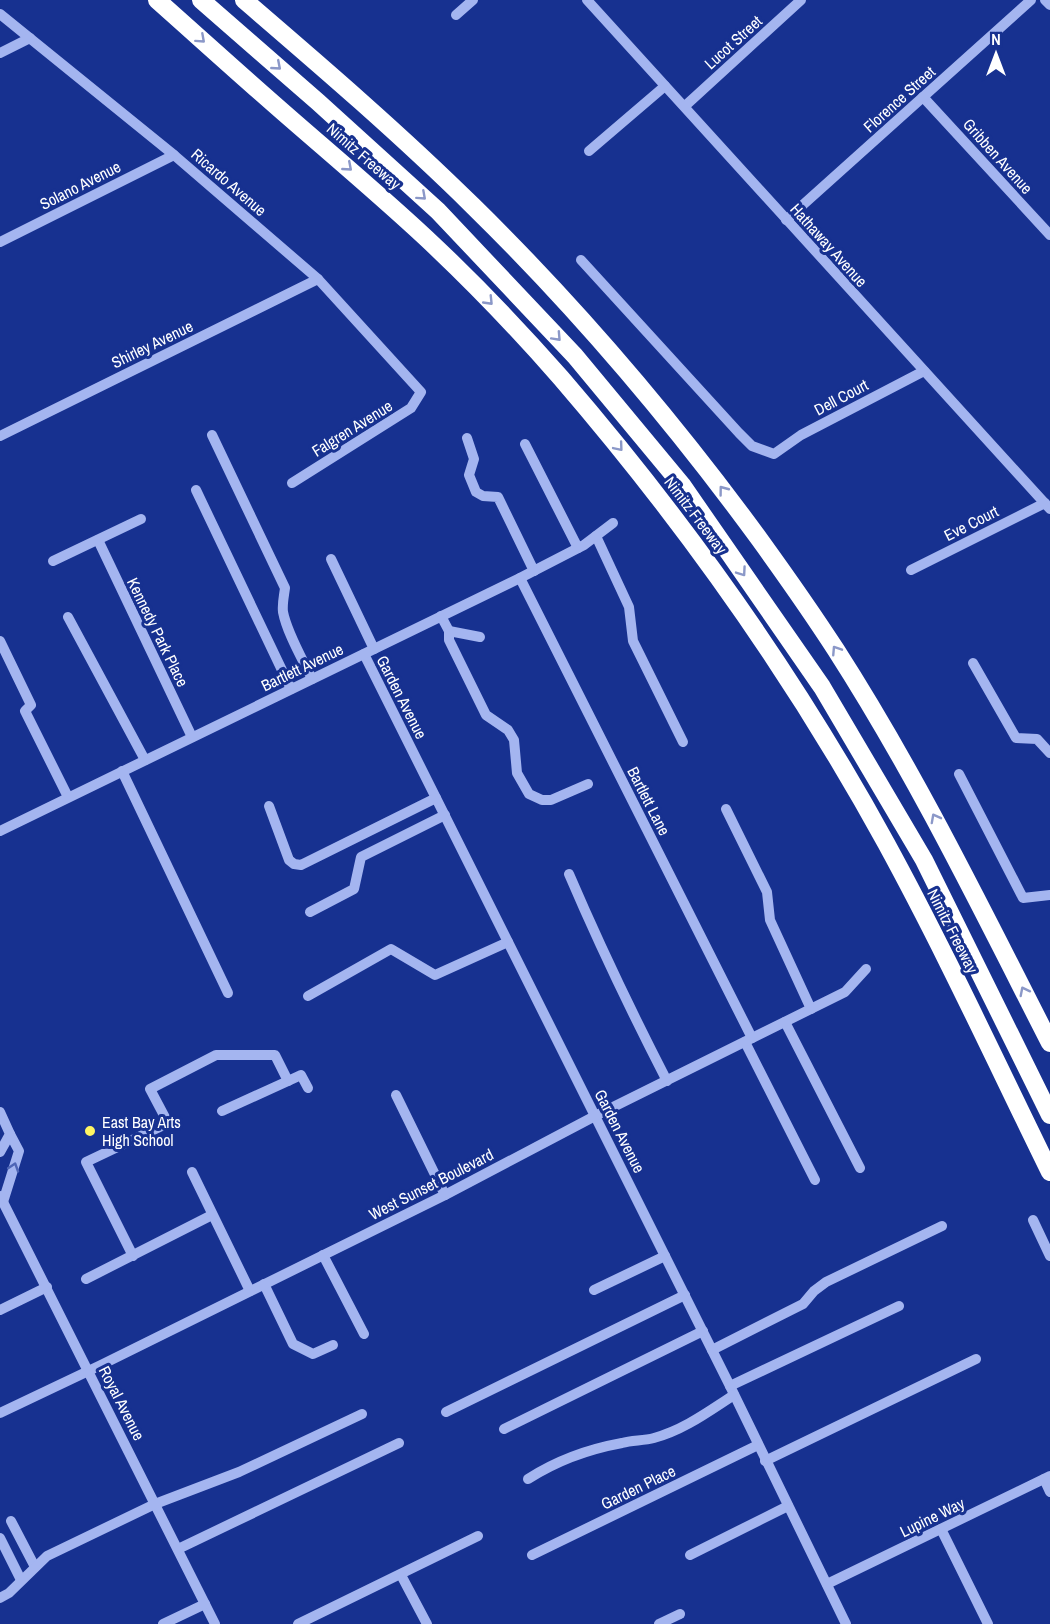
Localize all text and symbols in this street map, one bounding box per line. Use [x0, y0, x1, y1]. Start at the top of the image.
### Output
street label: Lucot Street [699, 10, 767, 74]
north arrow [966, 24, 1026, 84]
text: N [991, 28, 1001, 50]
one-way arrow [194, 32, 205, 43]
one-way arrow [270, 59, 280, 70]
street label: Florence Street [858, 61, 940, 137]
street label: Gribben Avenue [958, 113, 1038, 199]
street label: Nimitz Freeway [322, 118, 406, 195]
street label: Ricardo Avenue [187, 143, 271, 221]
street label: Solano Avenue [36, 155, 124, 215]
one-way arrow [341, 160, 352, 171]
one-way arrow [415, 189, 425, 200]
street label: Hathaway Avenue [786, 198, 872, 292]
one-way arrow [482, 294, 493, 305]
street label: Shirley Avenue [108, 315, 196, 373]
one-way arrow [550, 330, 561, 340]
street label: Dell Court [810, 373, 872, 420]
street label: Falgren Avenue [308, 395, 396, 461]
one-way arrow [611, 440, 622, 451]
street label: Nimitz Freeway [660, 472, 733, 559]
one-way arrow [719, 486, 730, 497]
street label: Eve Court [940, 500, 1002, 546]
one-way arrow [735, 565, 746, 576]
street label: Kennedy Park Place [122, 574, 194, 690]
street label: Bartlett Avenue [257, 638, 347, 696]
one-way arrow [832, 645, 843, 656]
street label: Garden Avenue [372, 651, 432, 743]
street label: Bartlett Lane [622, 763, 676, 839]
one-way arrow [931, 813, 942, 824]
street label: Nimitz Freeway [922, 885, 984, 977]
one-way arrow [1019, 986, 1031, 997]
street label: Garden Avenue [590, 1085, 650, 1177]
place label: East Bay Arts High School [102, 1111, 181, 1151]
marker: East Bay Arts High School [83, 1124, 97, 1138]
street label: West Sunset Boulevard [365, 1143, 497, 1225]
one-way arrow [7, 1162, 19, 1173]
street label: Royal Avenue [94, 1362, 150, 1444]
street label: Garden Place [597, 1460, 679, 1514]
street label: Lupine Way [896, 1492, 968, 1542]

